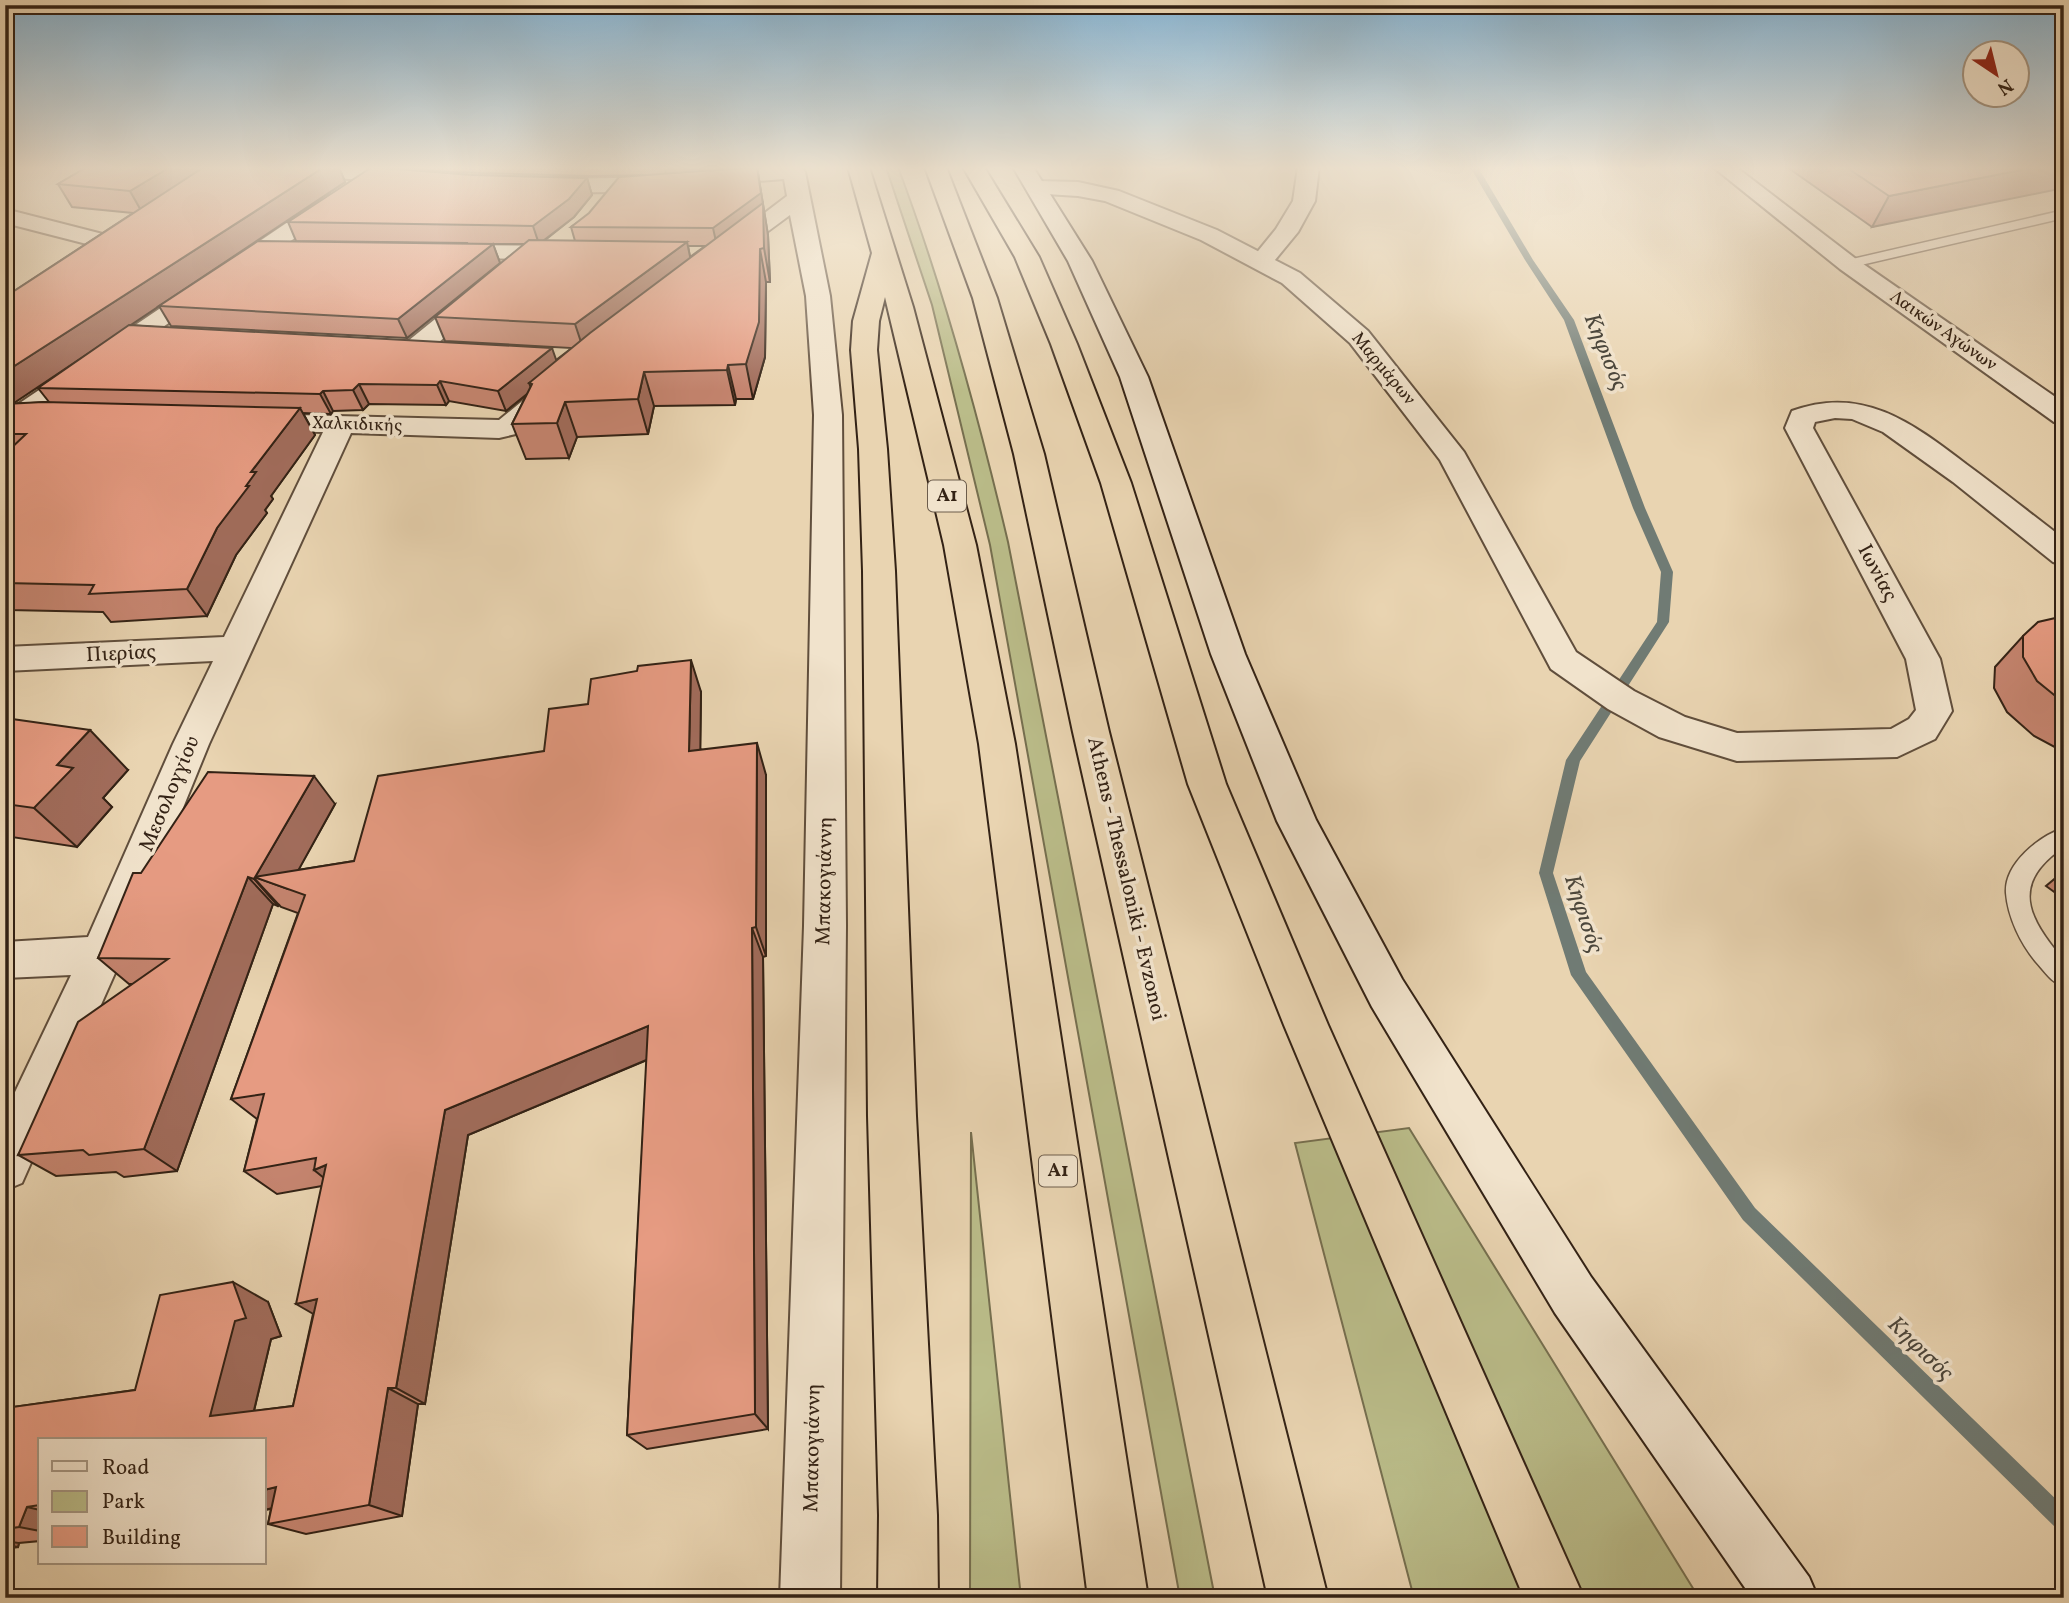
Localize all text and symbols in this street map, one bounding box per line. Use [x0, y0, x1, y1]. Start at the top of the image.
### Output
north arrow [1960, 38, 2030, 108]
text: N [1991, 72, 2018, 101]
street label: Λαικών Αγώνων [1884, 285, 2002, 377]
water label: Κηφισός [1575, 309, 1635, 396]
street label: Μαρμάρων [1345, 327, 1421, 411]
street label: Χαλκιδικής [311, 411, 403, 439]
road number: Α1 [928, 481, 966, 512]
street label: Ιωνίας [1850, 539, 1904, 607]
street label: Πιερίας [85, 638, 157, 670]
street label: Μεσολογγίου [133, 732, 207, 856]
street label: Athens - Thessaloniki - Evzonoi [1079, 734, 1173, 1024]
street label: Μπακογιάννη [809, 816, 841, 946]
water label: Κηφισός [1555, 871, 1611, 958]
road number: Α1 [1039, 1156, 1077, 1186]
water label: Κηφισός [1880, 1310, 1961, 1389]
street label: Μπακογιάννη [797, 1383, 829, 1513]
legend [38, 1438, 266, 1564]
text: Road [102, 1454, 149, 1483]
text: Park [102, 1488, 145, 1517]
text: Building [102, 1524, 181, 1553]

